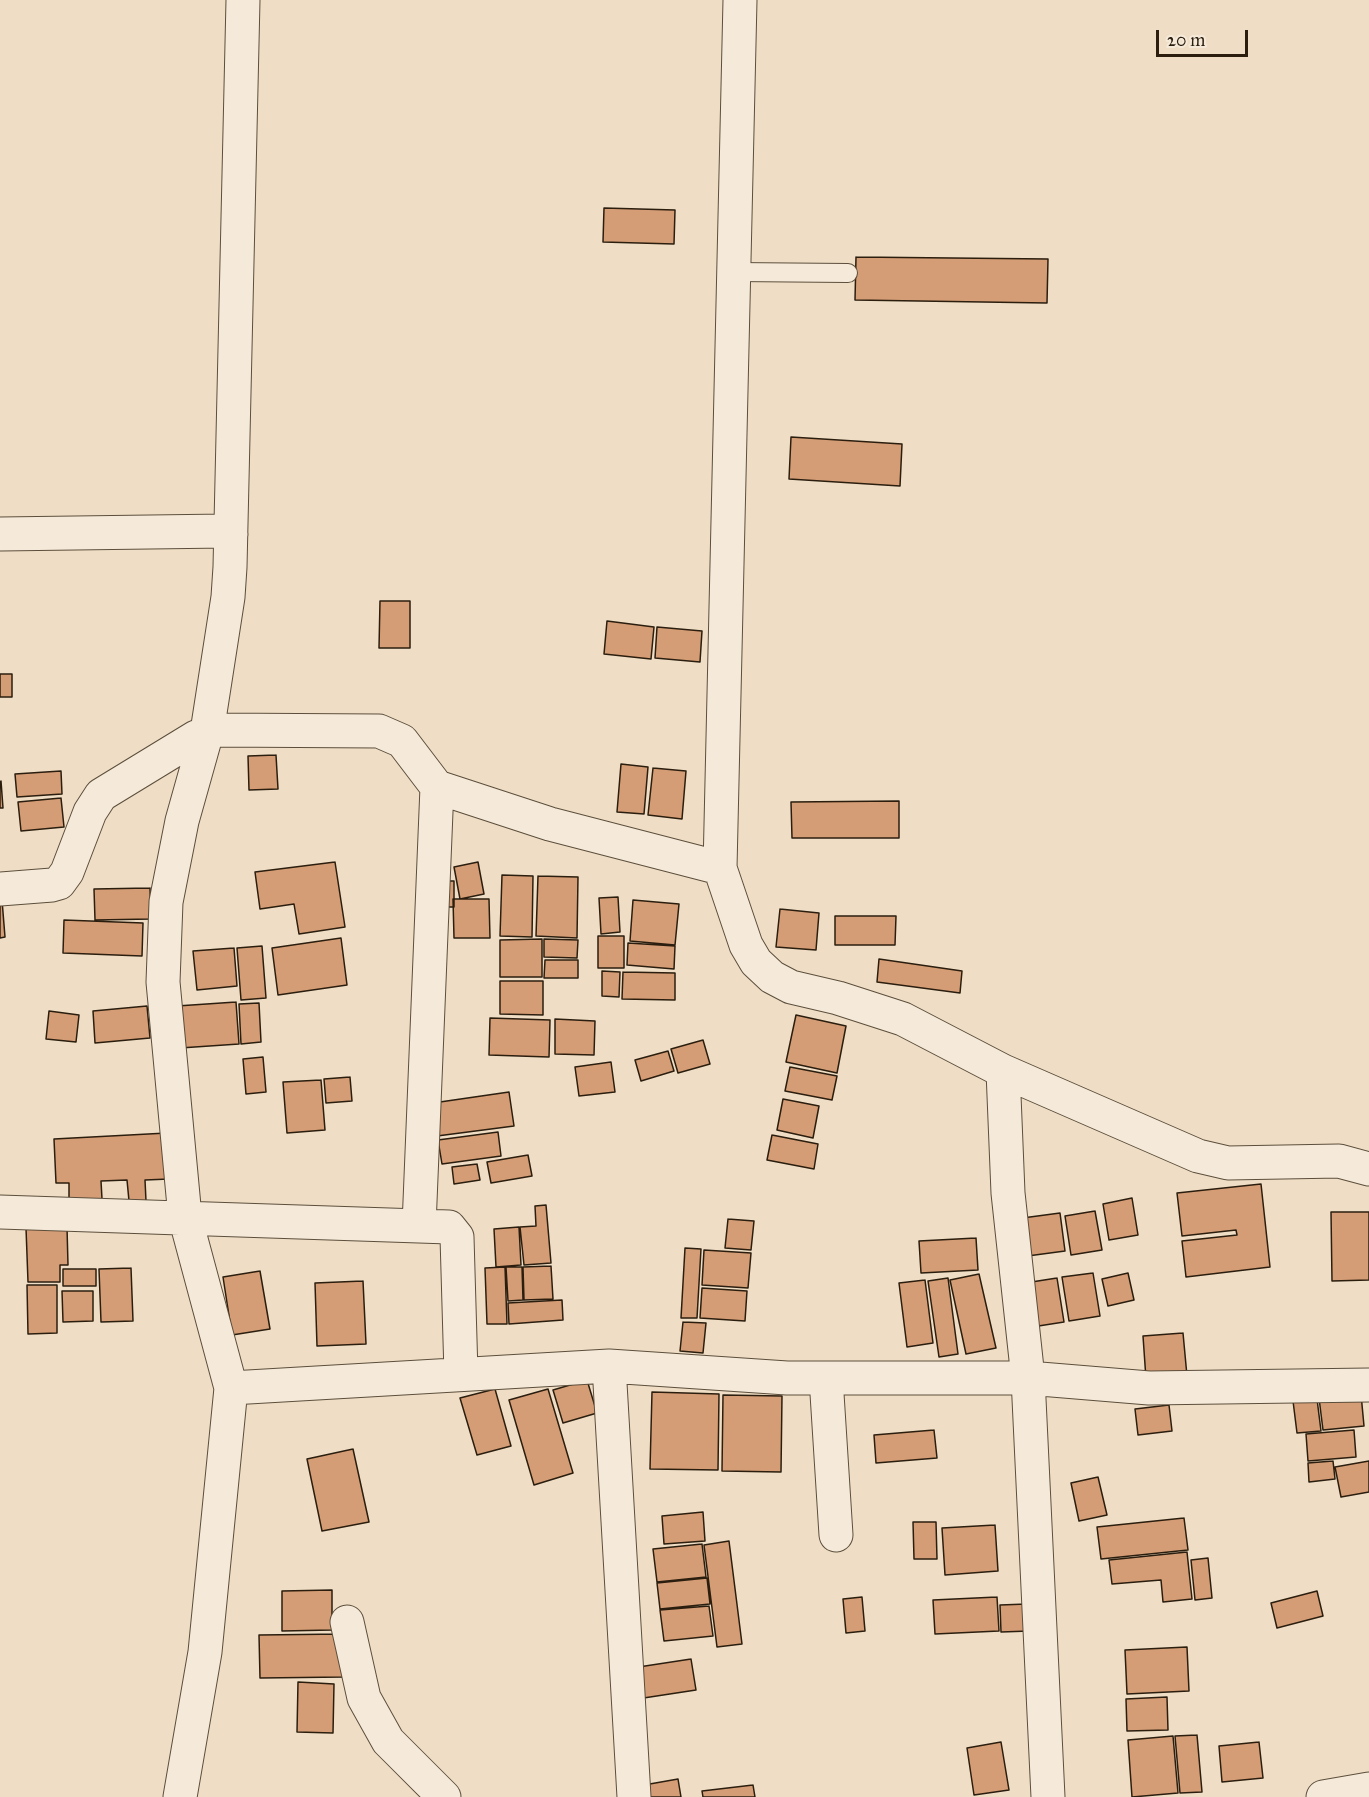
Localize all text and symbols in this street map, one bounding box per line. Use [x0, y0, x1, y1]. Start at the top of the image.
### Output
scale bar [1159, 18, 1250, 56]
text: 20 m [1167, 29, 1205, 51]

